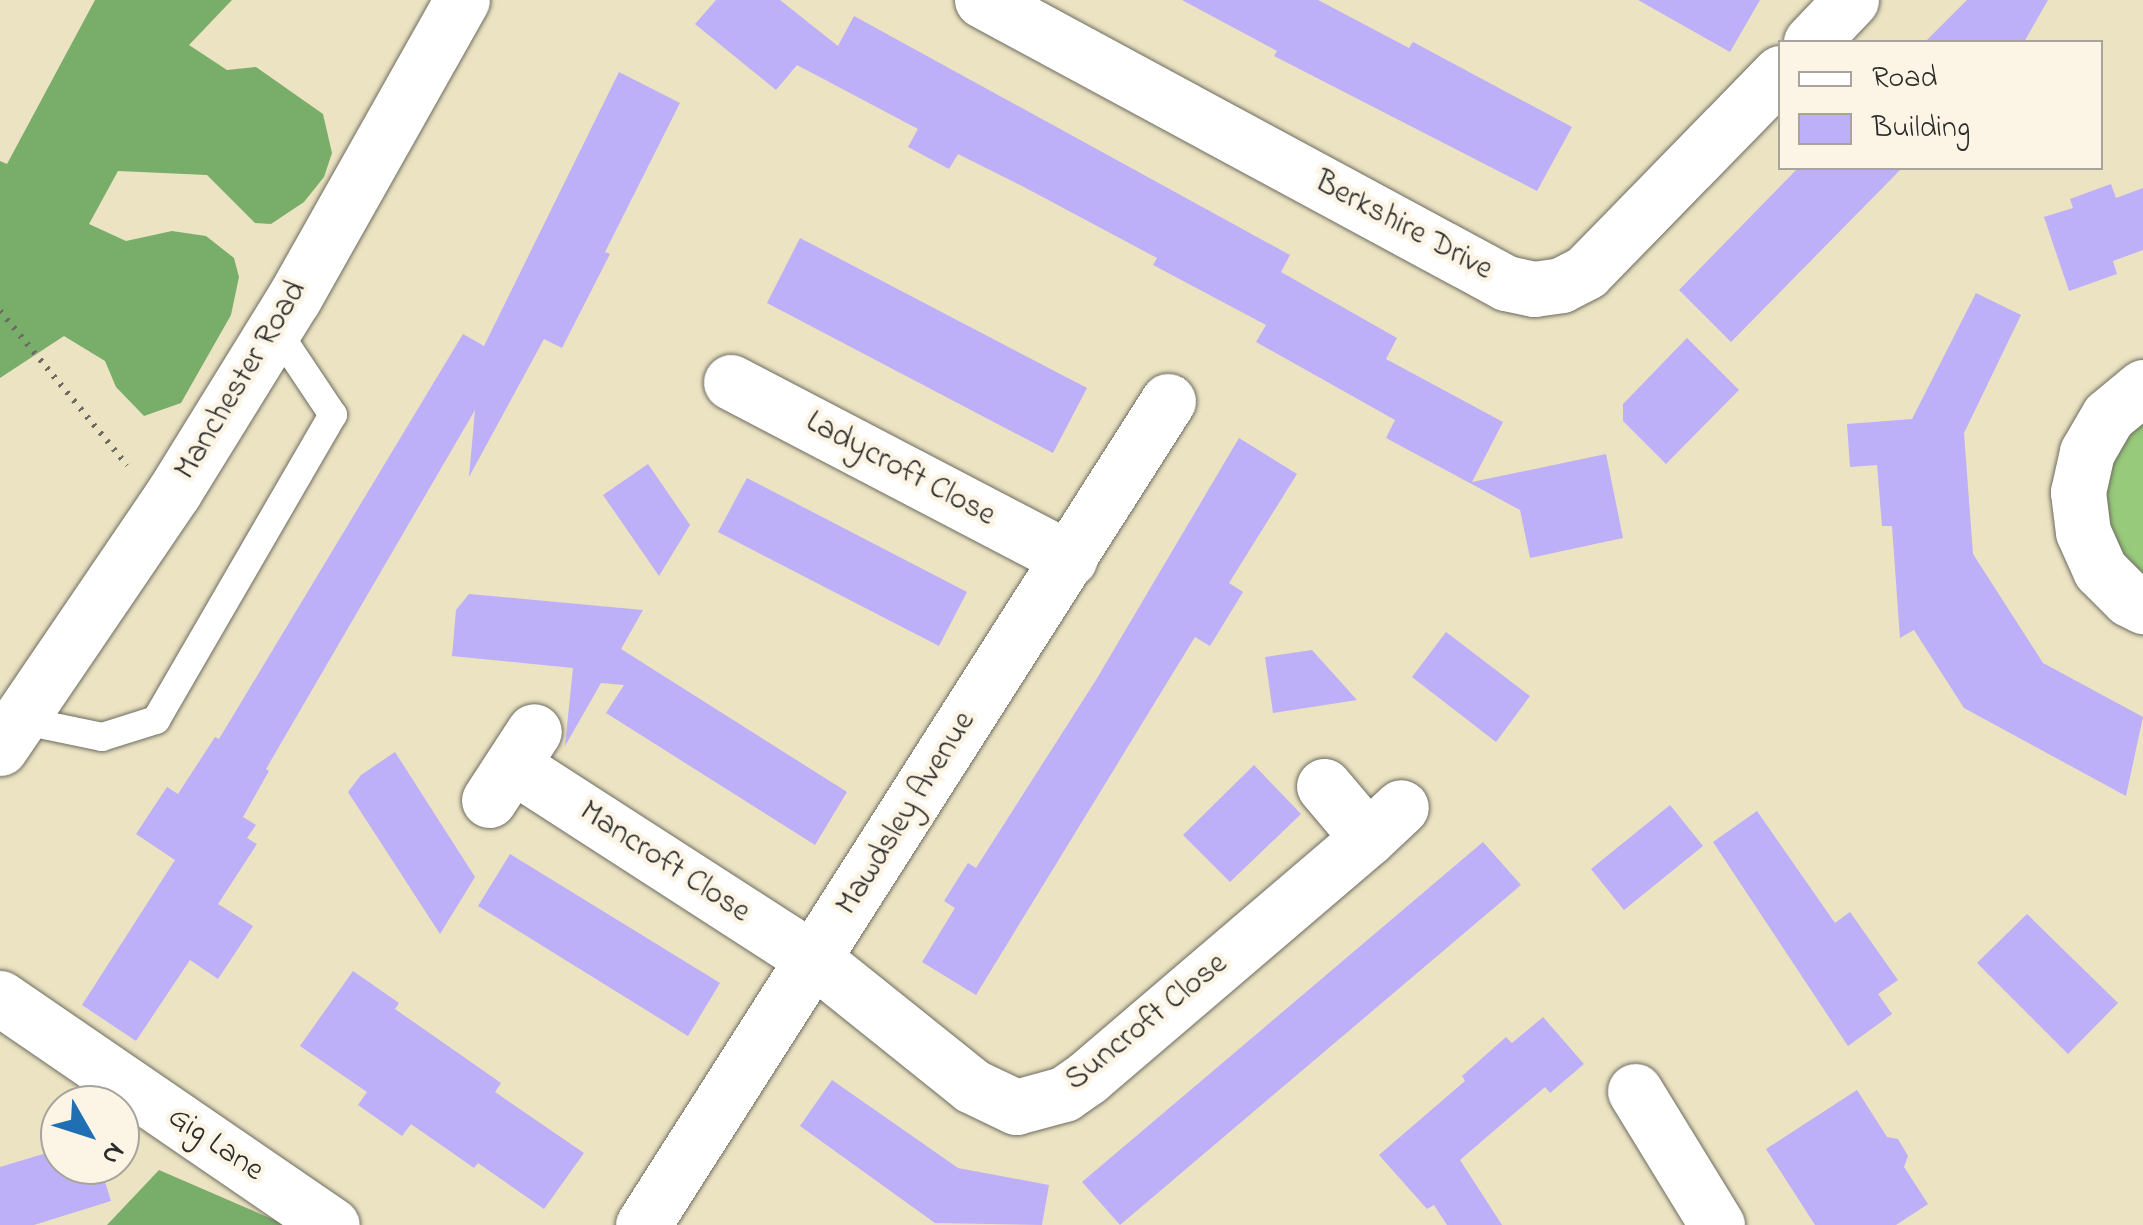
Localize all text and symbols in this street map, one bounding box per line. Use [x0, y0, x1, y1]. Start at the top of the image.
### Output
legend [1778, 40, 2103, 170]
text: Road [1872, 57, 1937, 101]
text: Building [1872, 107, 1970, 151]
street label: Berkshire Drive [1307, 164, 1499, 290]
street label: Manchester Road [168, 275, 316, 487]
street label: Ladycroft Close [799, 404, 1001, 536]
street label: Mawdsley Avenue [829, 705, 985, 923]
street label: Mancroft Close [571, 794, 757, 932]
street label: Suncroft Close [1058, 946, 1236, 1100]
north arrow [40, 1085, 140, 1185]
street label: Gig Lane [160, 1099, 270, 1191]
text: N [90, 1133, 134, 1173]

